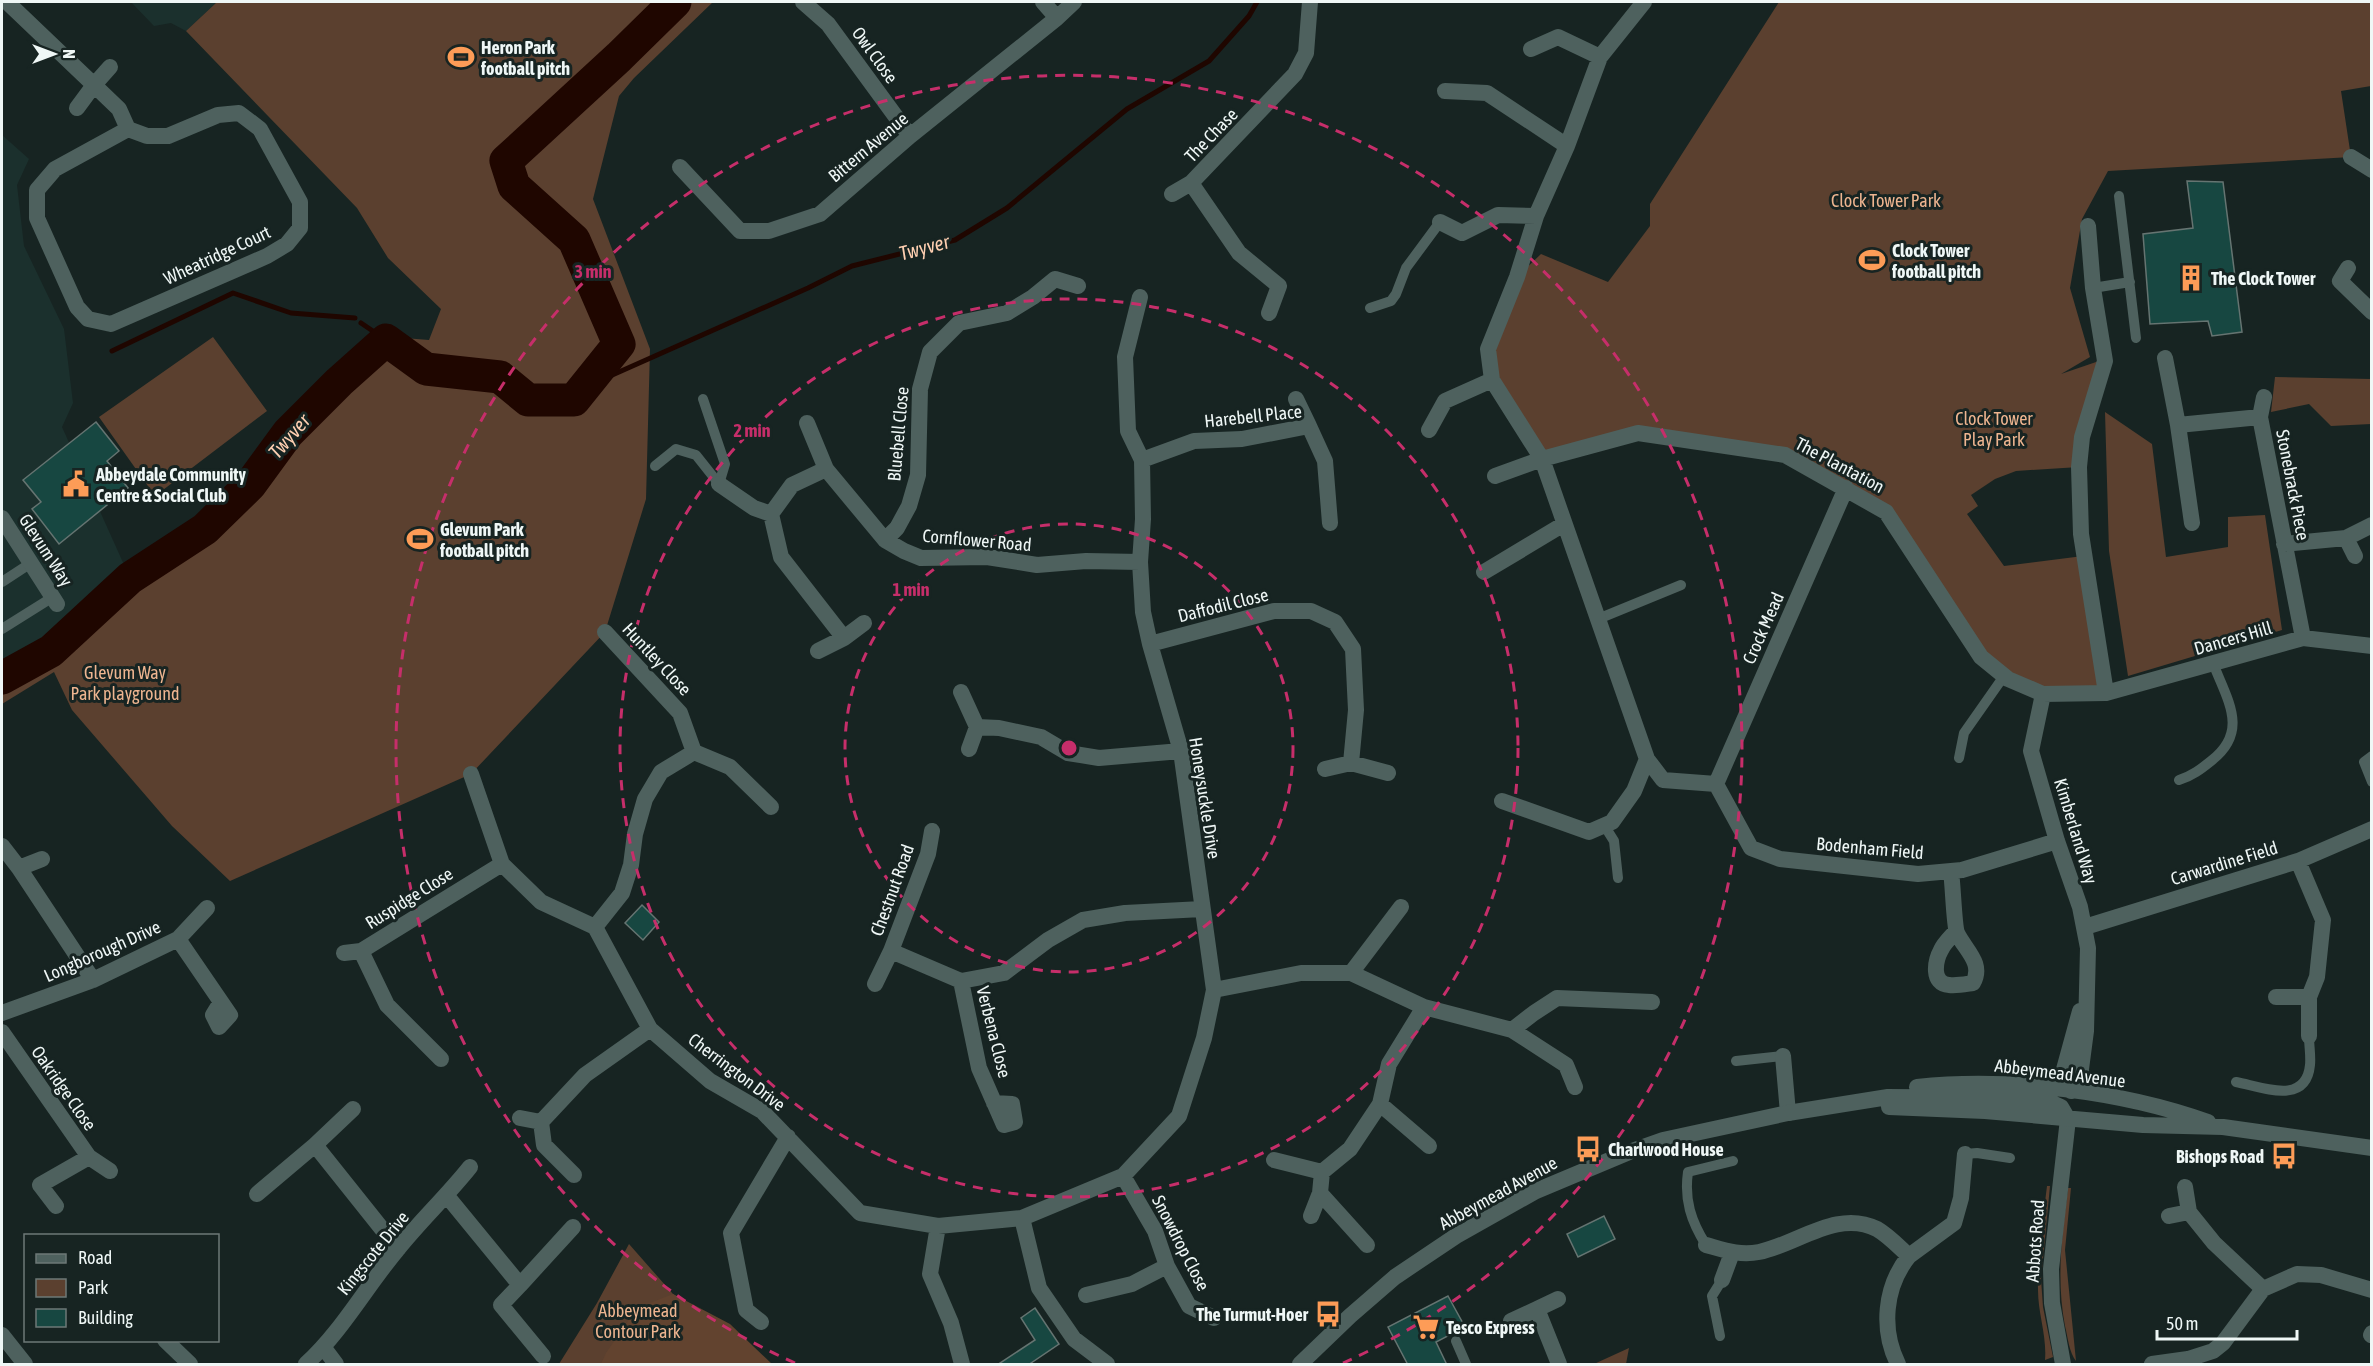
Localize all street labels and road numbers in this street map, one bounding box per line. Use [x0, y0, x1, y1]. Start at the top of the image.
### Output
street label: Owl Close [848, 23, 902, 87]
street label: The Chase [1180, 104, 1242, 166]
street label: Bittern Avenue [824, 108, 912, 186]
street label: Wheatridge Court [160, 221, 274, 289]
street label: Bluebell Close [883, 386, 913, 482]
street label: Harebell Place [1203, 400, 1303, 432]
street label: Stonebrack Piece [2272, 428, 2314, 542]
street label: The Plantation [1792, 433, 1888, 497]
street label: Glevum Way [15, 510, 77, 590]
street label: Cornflower Road [922, 525, 1032, 555]
street label: Daffodil Close [1176, 584, 1270, 626]
street label: Crock Mead [1738, 589, 1788, 667]
street label: Dancers Hill [2192, 617, 2275, 659]
street label: Huntley Close [618, 618, 696, 700]
street label: Honeysuckle Drive [1185, 736, 1225, 860]
street label: Kimberland Way [2050, 776, 2102, 886]
street label: Bodenham Field [1815, 833, 1925, 863]
street label: Carwardine Field [2168, 837, 2280, 889]
street label: Chestnut Road [866, 841, 918, 939]
street label: Ruspidge Close [361, 863, 457, 933]
street label: Longborough Drive [41, 916, 163, 986]
street label: Verbena Close [972, 984, 1016, 1080]
street label: Cherrington Drive [684, 1029, 790, 1115]
street label: Oakridge Close [27, 1042, 101, 1134]
street label: Abbeymead Avenue [1993, 1055, 2127, 1091]
street label: Abbeymead Avenue [1435, 1152, 1561, 1234]
street label: Snowdrop Close [1148, 1192, 1214, 1294]
street label: Abbots Road [2022, 1199, 2048, 1283]
street label: Kingscote Drive [333, 1207, 413, 1299]

